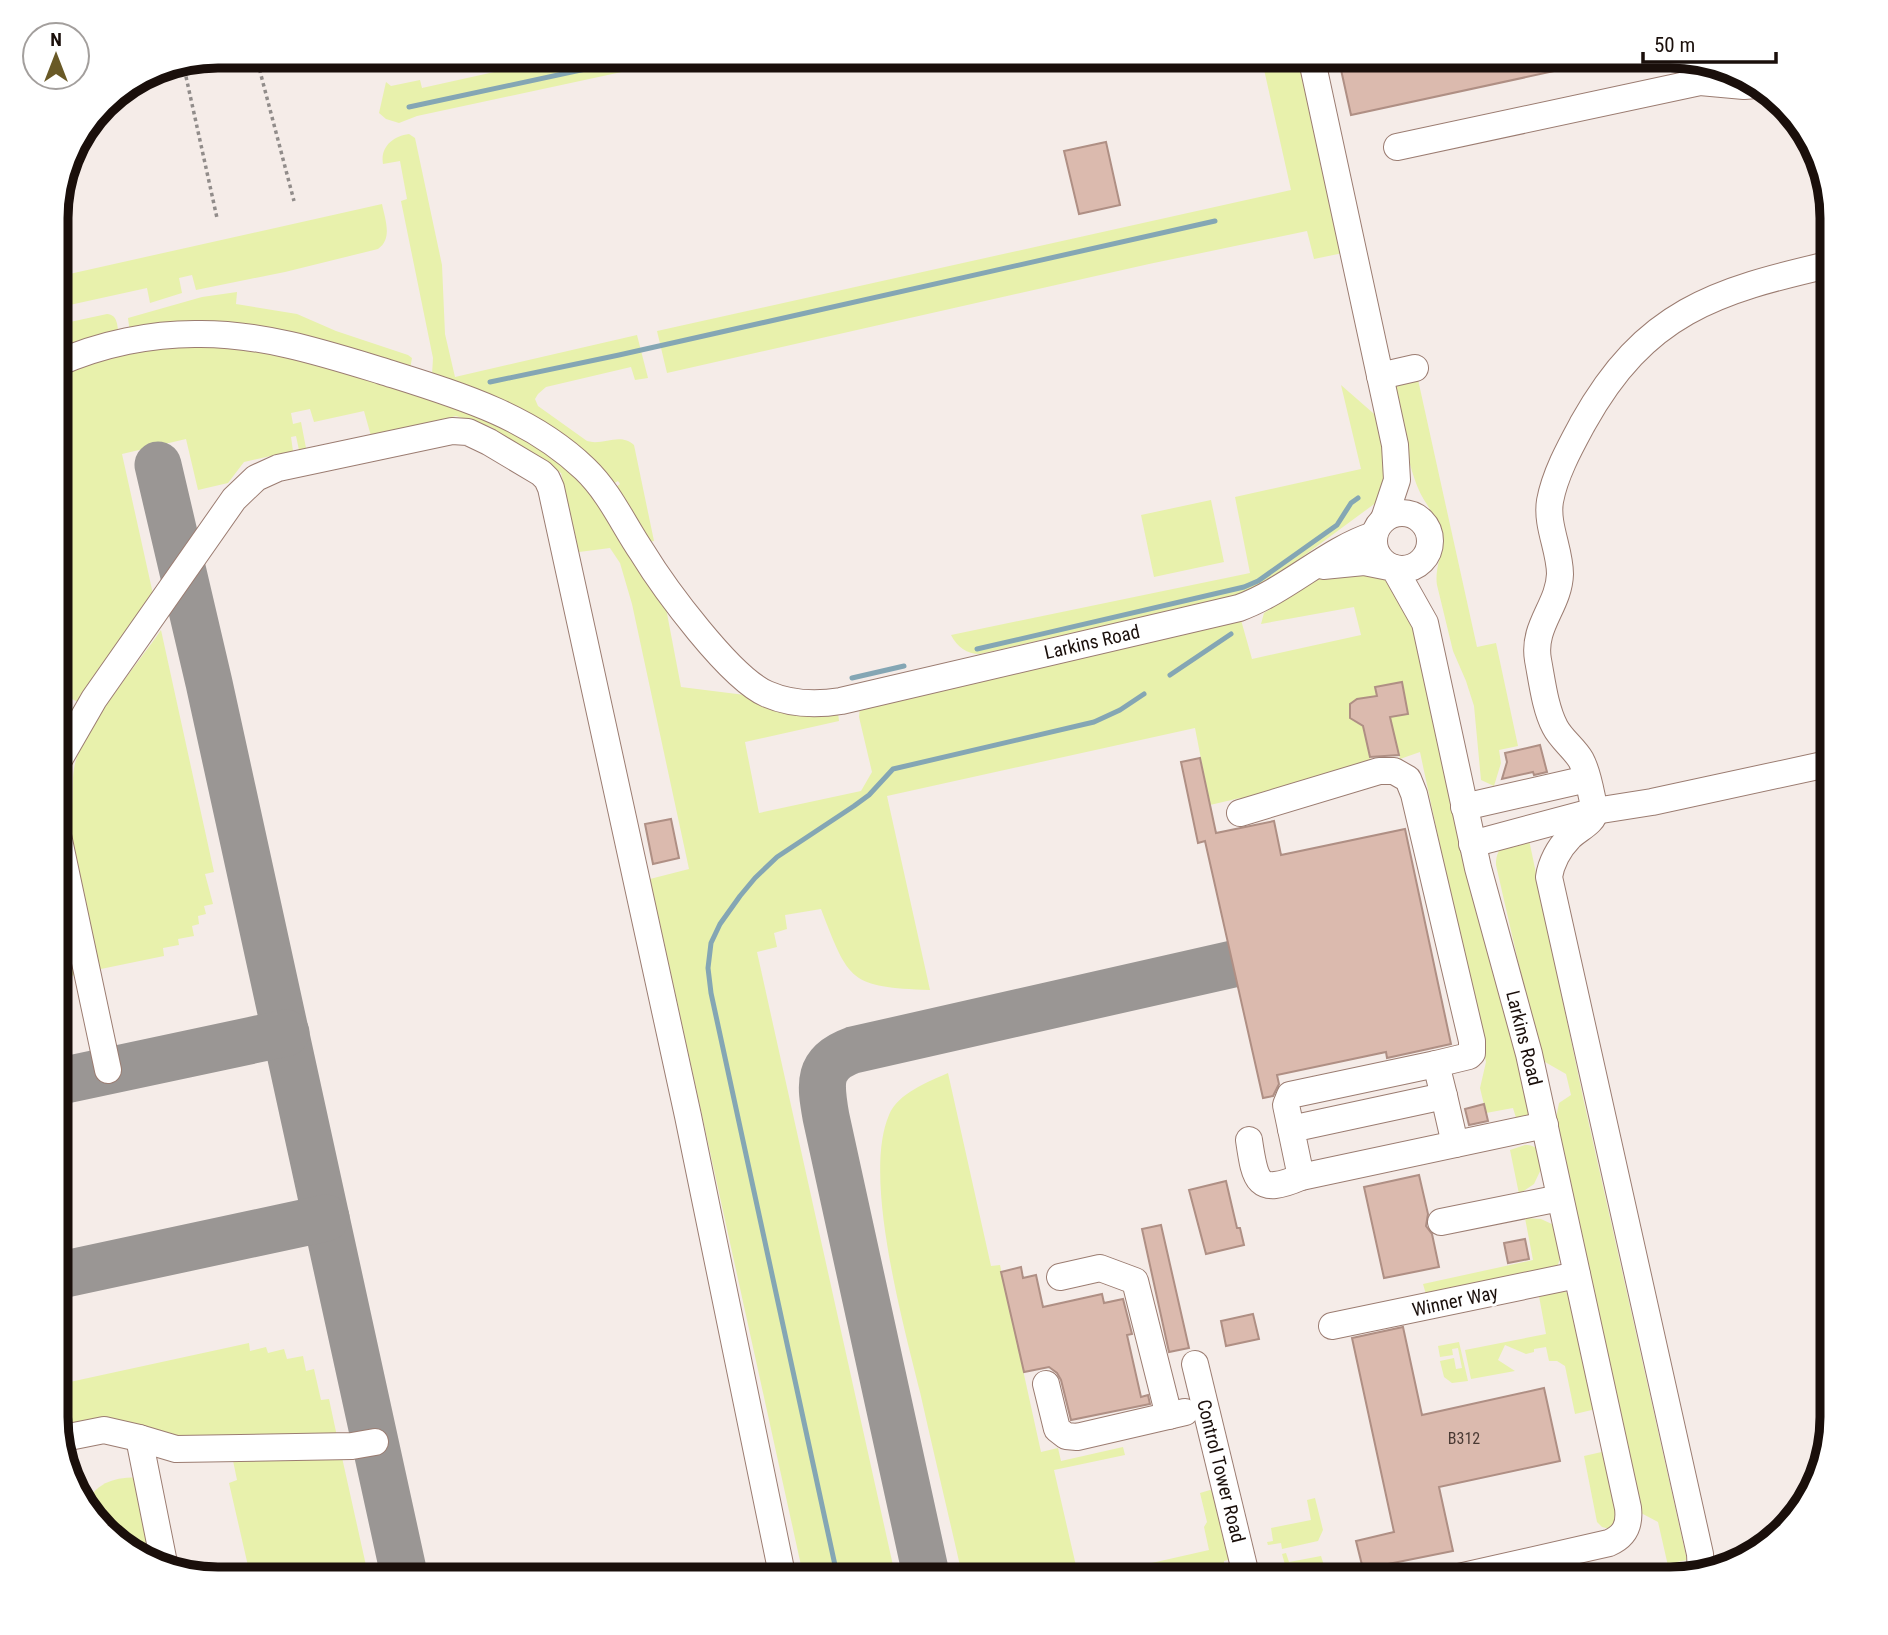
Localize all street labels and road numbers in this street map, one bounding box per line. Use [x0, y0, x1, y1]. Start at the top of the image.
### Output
street label: Larkins Road [1042, 620, 1142, 664]
street label: Larkins Road [1501, 988, 1547, 1088]
street label: Winner Way [1410, 1281, 1500, 1321]
street label: Control Tower Road [1192, 1397, 1250, 1545]

